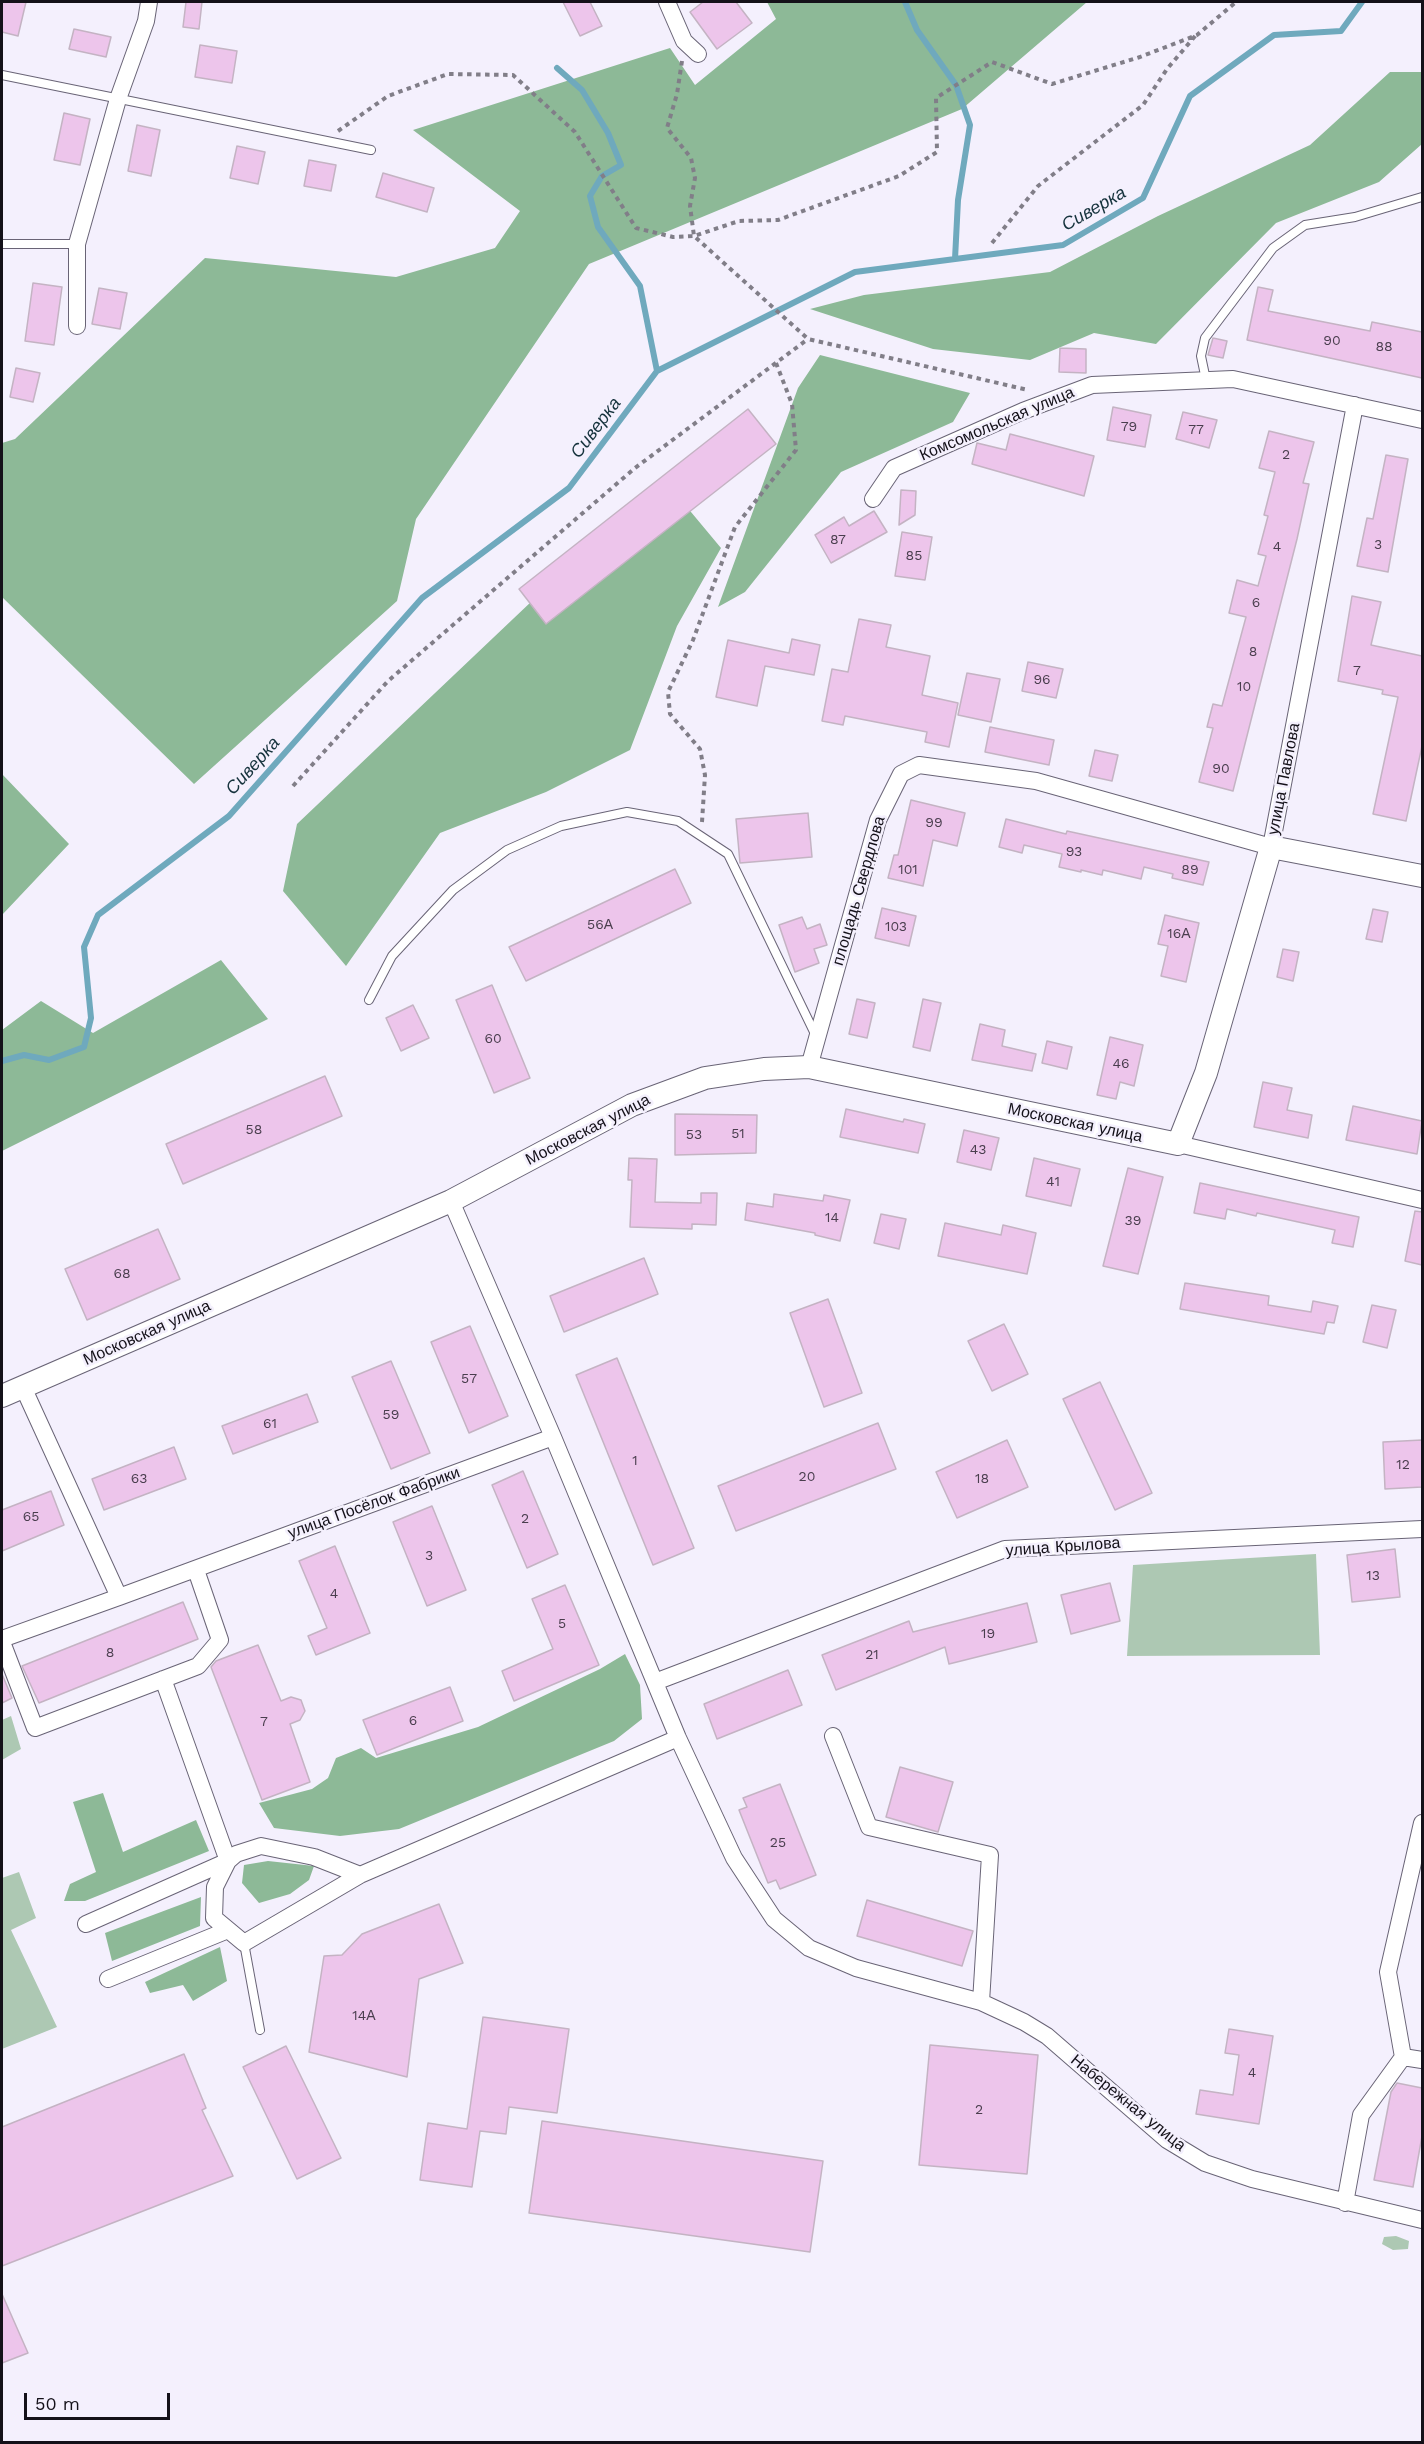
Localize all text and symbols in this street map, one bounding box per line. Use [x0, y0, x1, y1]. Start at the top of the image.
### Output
water label: Сиверка [1058, 182, 1130, 236]
house number: 90 [1323, 333, 1341, 349]
house number: 88 [1375, 339, 1393, 355]
street label: Комсомольская улица [917, 383, 1077, 465]
water label: Сиверка [566, 393, 626, 463]
house number: 79 [1121, 419, 1137, 435]
house number: 77 [1188, 422, 1204, 438]
house number: 2 [1282, 447, 1290, 463]
house number: 87 [830, 532, 846, 548]
house number: 3 [1374, 537, 1382, 553]
house number: 4 [1273, 539, 1281, 555]
house number: 85 [906, 548, 922, 564]
house number: 6 [1252, 595, 1260, 611]
house number: 8 [1249, 644, 1257, 660]
house number: 7 [1353, 663, 1361, 679]
house number: 96 [1033, 672, 1051, 688]
house number: 10 [1237, 679, 1251, 695]
street label: улица Павлова [1264, 721, 1304, 837]
water label: Сиверка [221, 733, 285, 799]
house number: 90 [1212, 761, 1230, 777]
street label: площадь Свердлова [828, 814, 890, 968]
house number: 99 [925, 815, 943, 831]
house number: 93 [1066, 844, 1082, 860]
house number: 101 [898, 862, 918, 878]
house number: 89 [1181, 862, 1199, 878]
house number: 56А [587, 917, 613, 933]
house number: 103 [885, 919, 907, 935]
house number: 16А [1167, 926, 1191, 942]
house number: 60 [484, 1031, 502, 1047]
house number: 46 [1112, 1056, 1130, 1072]
street label: Московская улица [523, 1090, 653, 1170]
street label: Московская улица [1006, 1099, 1144, 1147]
house number: 58 [246, 1122, 262, 1138]
house number: 51 [731, 1126, 745, 1142]
house number: 53 [686, 1127, 702, 1143]
house number: 43 [970, 1142, 986, 1158]
house number: 41 [1046, 1174, 1060, 1190]
house number: 14 [825, 1210, 839, 1226]
house number: 39 [1125, 1213, 1141, 1229]
house number: 68 [113, 1266, 131, 1282]
street label: Московская улица [80, 1296, 214, 1370]
house number: 57 [461, 1371, 477, 1387]
house number: 59 [383, 1407, 399, 1423]
house number: 61 [263, 1416, 277, 1432]
house number: 1 [632, 1453, 638, 1469]
house number: 12 [1396, 1457, 1410, 1473]
street label: улица Посёлок Фабрики [285, 1463, 463, 1543]
house number: 20 [799, 1469, 815, 1485]
house number: 63 [131, 1471, 147, 1487]
house number: 18 [975, 1471, 989, 1487]
house number: 65 [23, 1509, 39, 1525]
house number: 2 [521, 1511, 529, 1527]
street label: улица Крылова [1005, 1533, 1121, 1561]
house number: 3 [425, 1548, 433, 1564]
house number: 13 [1366, 1568, 1380, 1584]
house number: 4 [330, 1586, 338, 1602]
house number: 5 [558, 1616, 566, 1632]
house number: 19 [981, 1626, 995, 1642]
house number: 8 [106, 1645, 114, 1661]
house number: 21 [865, 1647, 879, 1663]
house number: 6 [409, 1713, 417, 1729]
house number: 7 [260, 1714, 268, 1730]
house number: 25 [770, 1835, 786, 1851]
house number: 14А [352, 2008, 376, 2024]
street label: Набережная улица [1067, 2051, 1189, 2155]
house number: 4 [1248, 2065, 1256, 2081]
house number: 2 [975, 2102, 983, 2118]
scale bar [27, 2381, 172, 2419]
text: 50 m [35, 2393, 80, 2414]

